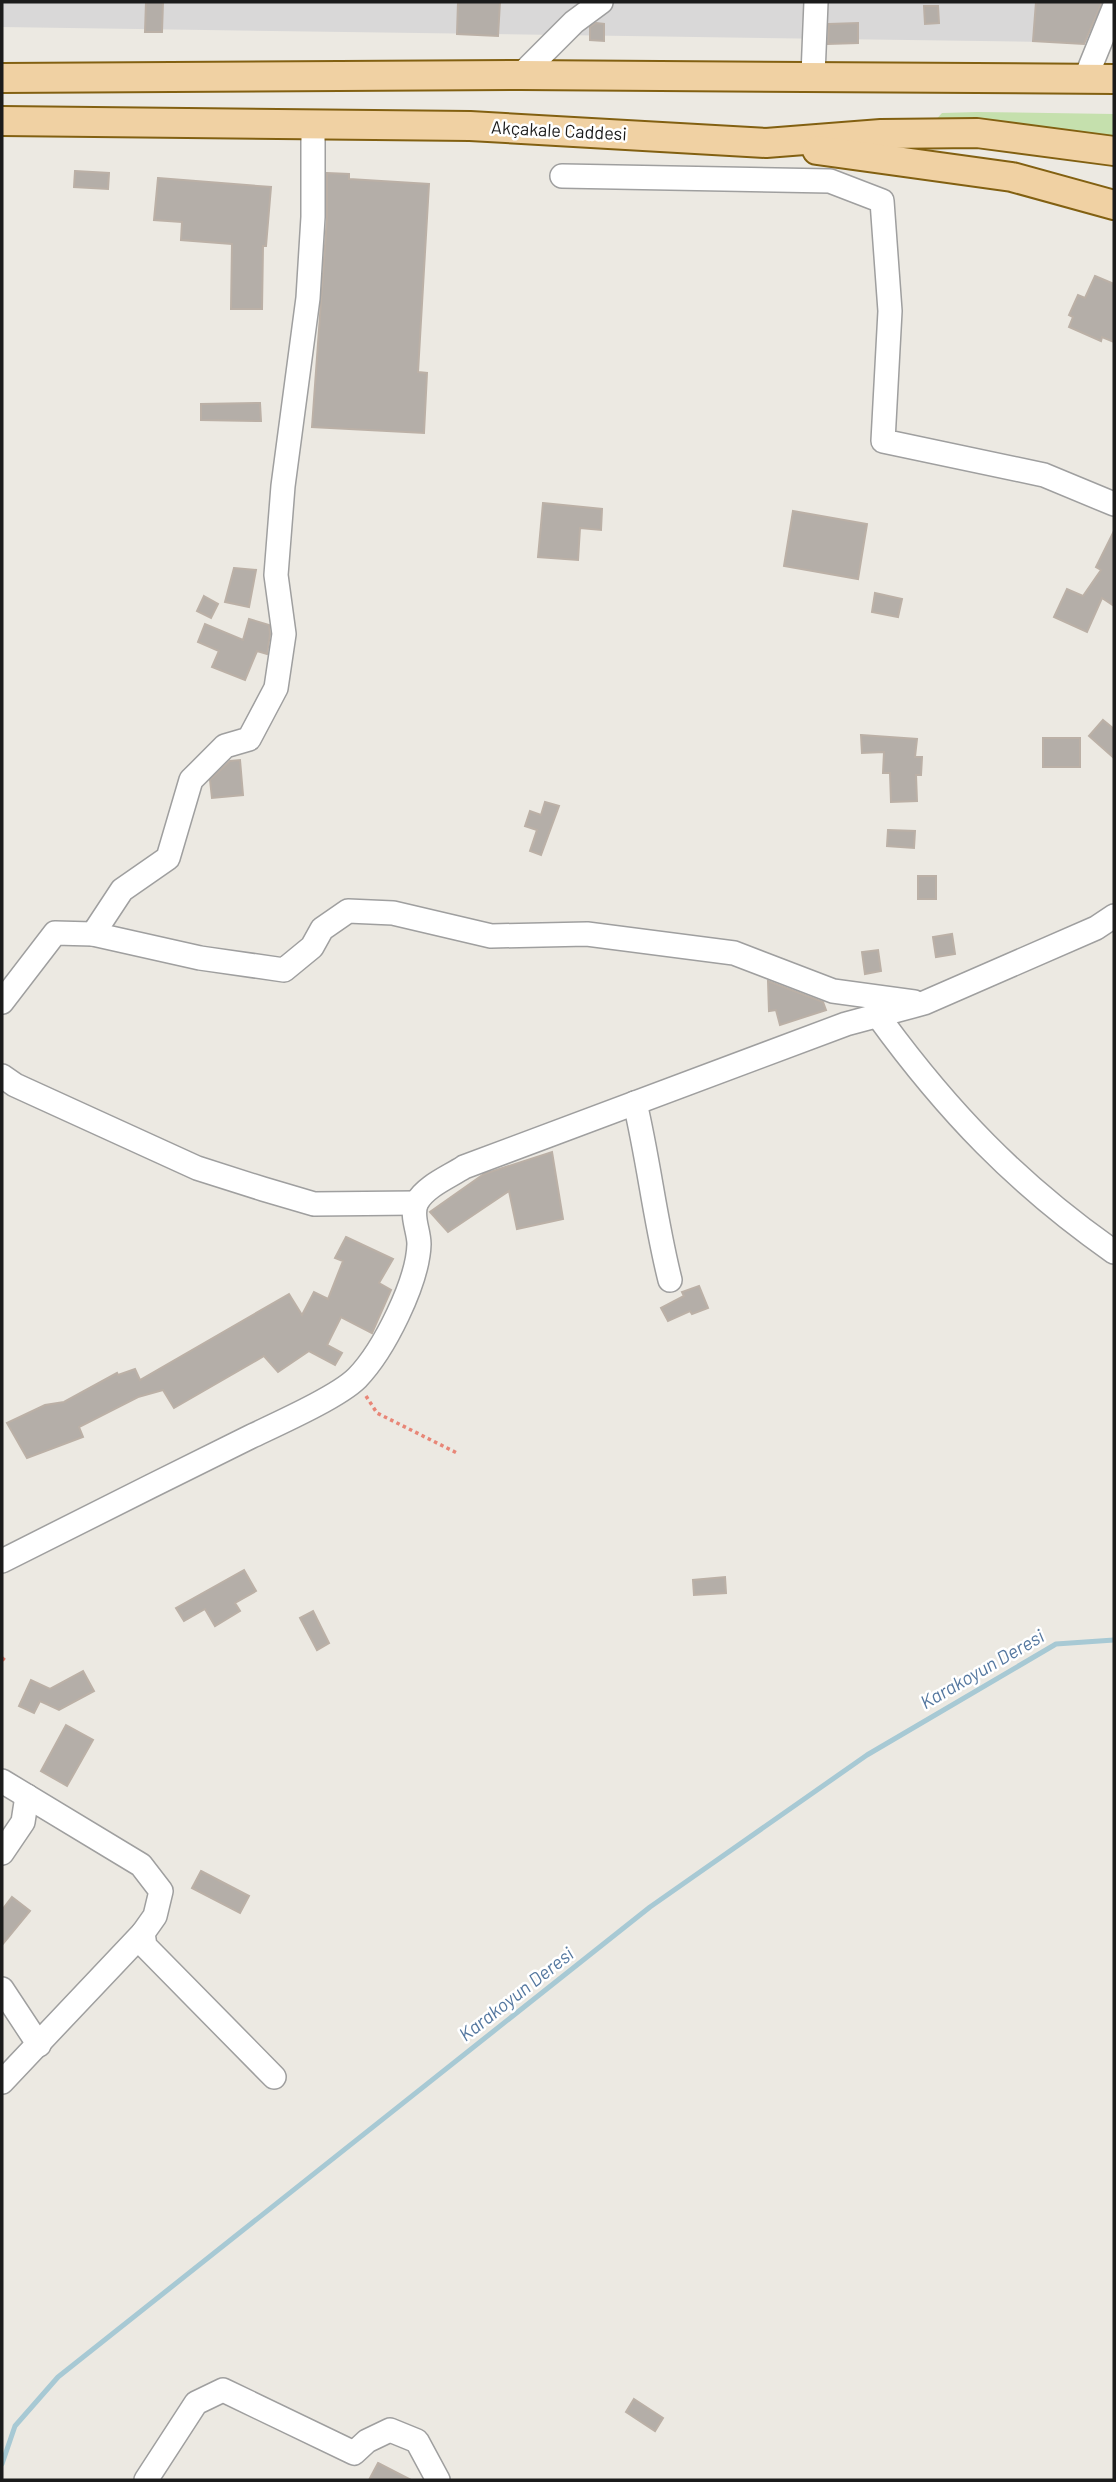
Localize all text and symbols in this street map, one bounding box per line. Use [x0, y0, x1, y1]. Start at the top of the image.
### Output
street label: Akçakale Caddesi [491, 115, 627, 145]
water label: Karakoyun Deresi [916, 1624, 1048, 1713]
water label: Karakoyun Deresi [454, 1942, 578, 2046]

